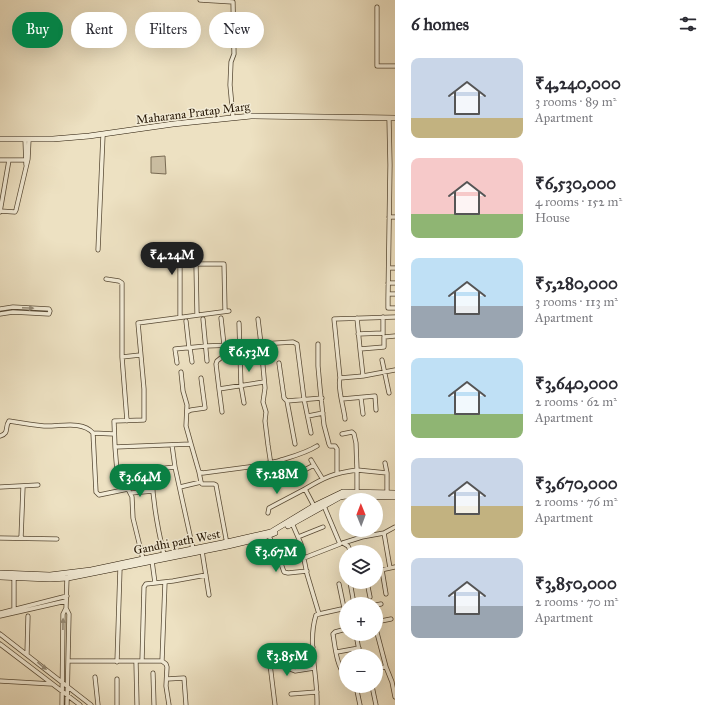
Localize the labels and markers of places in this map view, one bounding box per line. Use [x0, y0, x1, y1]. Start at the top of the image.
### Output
pin: ₹4.24M [139, 242, 205, 276]
pin: ₹6.53M [216, 339, 282, 373]
pin: ₹5.28M [244, 461, 310, 495]
pin: ₹3.64M [107, 464, 173, 498]
pin: ₹3.67M [243, 539, 309, 573]
pin: ₹3.85M [254, 643, 320, 677]

